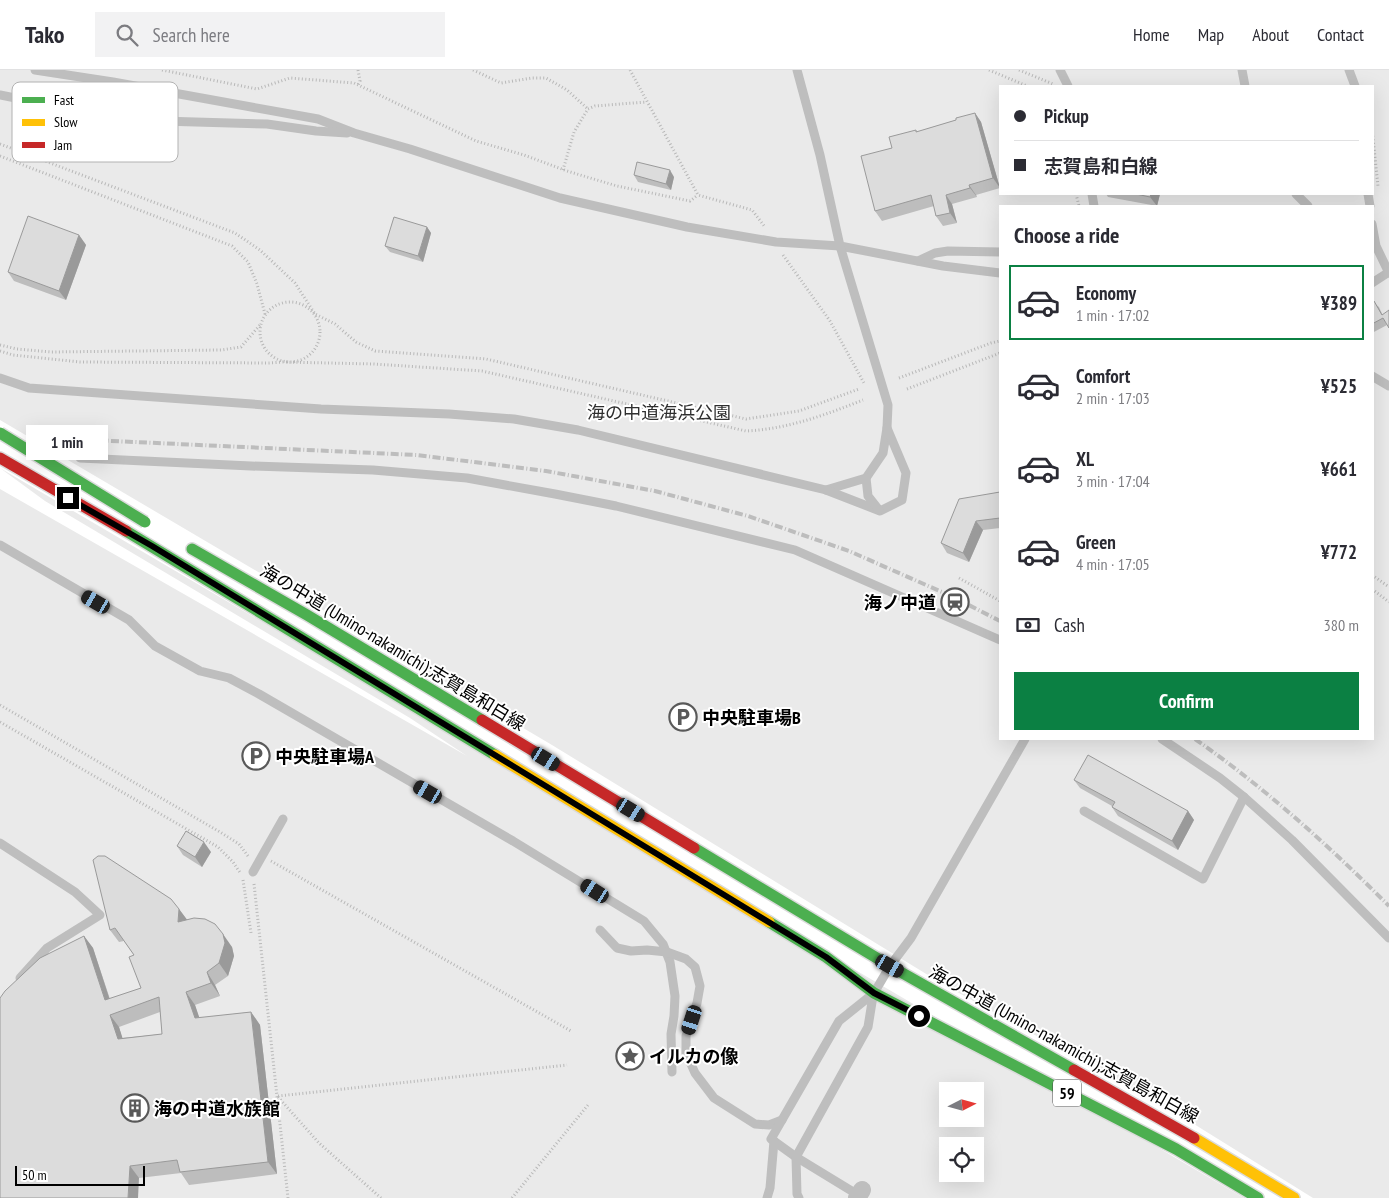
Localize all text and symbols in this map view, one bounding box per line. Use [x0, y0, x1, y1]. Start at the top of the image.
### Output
search box [95, 12, 445, 57]
text: Tako [25, 19, 65, 50]
icon: search [113, 21, 141, 49]
text: Search here [153, 23, 230, 47]
text: Home [1133, 23, 1170, 46]
text: Map [1198, 23, 1224, 46]
text: About [1252, 23, 1289, 46]
text: Contact [1317, 23, 1364, 46]
legend [12, 82, 178, 162]
text: Fast [54, 91, 74, 109]
text: Pickup [1044, 104, 1089, 128]
text: Slow [54, 113, 78, 131]
text: Jam [53, 136, 72, 154]
text: 志賀島和白線 [1044, 154, 1158, 178]
text: Choose a ride [1014, 221, 1119, 249]
icon: car [1016, 280, 1061, 325]
text: Economy [1076, 281, 1136, 305]
text: ¥389 [1321, 291, 1357, 315]
text: 1 min · 17:02 [1076, 305, 1150, 325]
icon: car [1016, 363, 1061, 408]
text: Comfort [1076, 364, 1130, 388]
text: ¥525 [1321, 374, 1357, 398]
text: 2 min · 17:03 [1076, 388, 1150, 408]
park label: 海の中道海浜公園 [587, 401, 731, 424]
callout: 1 min [27, 426, 109, 460]
text: 1 min [51, 432, 83, 452]
icon: car [1016, 446, 1061, 491]
text: XL [1076, 447, 1094, 471]
text: ¥661 [1321, 457, 1357, 481]
text: 3 min · 17:04 [1076, 471, 1150, 491]
route end [57, 487, 79, 509]
icon: car [1016, 529, 1061, 574]
text: Green [1076, 530, 1116, 554]
text: ¥772 [1321, 540, 1357, 564]
text: 4 min · 17:05 [1076, 554, 1150, 574]
street label: 海の中道 (Umino-nakamichi);志賀島和白線 [256, 559, 530, 735]
station icon: 海ノ中道 [940, 587, 970, 617]
car [79, 588, 112, 616]
place label: 海ノ中道 [864, 591, 936, 614]
icon: cash [1014, 611, 1042, 639]
text: Cash [1054, 613, 1085, 637]
text: 380 m [1324, 615, 1359, 635]
button: Confirm [1014, 672, 1359, 730]
parking icon: 中央駐車場B [668, 702, 698, 732]
place label: 中央駐車場B [702, 706, 801, 729]
parking icon: 中央駐車場A [241, 741, 271, 771]
place label: 中央駐車場A [275, 745, 375, 768]
car [529, 745, 562, 773]
car [411, 778, 444, 806]
car [614, 796, 647, 824]
car [578, 877, 611, 905]
car [873, 952, 906, 980]
street label: 海の中道 (Umino-nakamichi);志賀島和白線 [925, 960, 1203, 1128]
car [680, 1003, 703, 1037]
route start [908, 1005, 930, 1027]
place icon: イルカの像 [615, 1041, 645, 1071]
place label: イルカの像 [649, 1045, 738, 1068]
road number: 59 [1053, 1080, 1081, 1106]
north arrow [939, 1082, 984, 1128]
map controls [939, 1082, 984, 1182]
building icon: 海の中道水族館 [120, 1093, 150, 1123]
place label: 海の中道水族館 [154, 1097, 280, 1120]
button: locate [939, 1137, 984, 1182]
scale bar [15, 1163, 145, 1186]
text: 50 m [22, 1166, 47, 1184]

